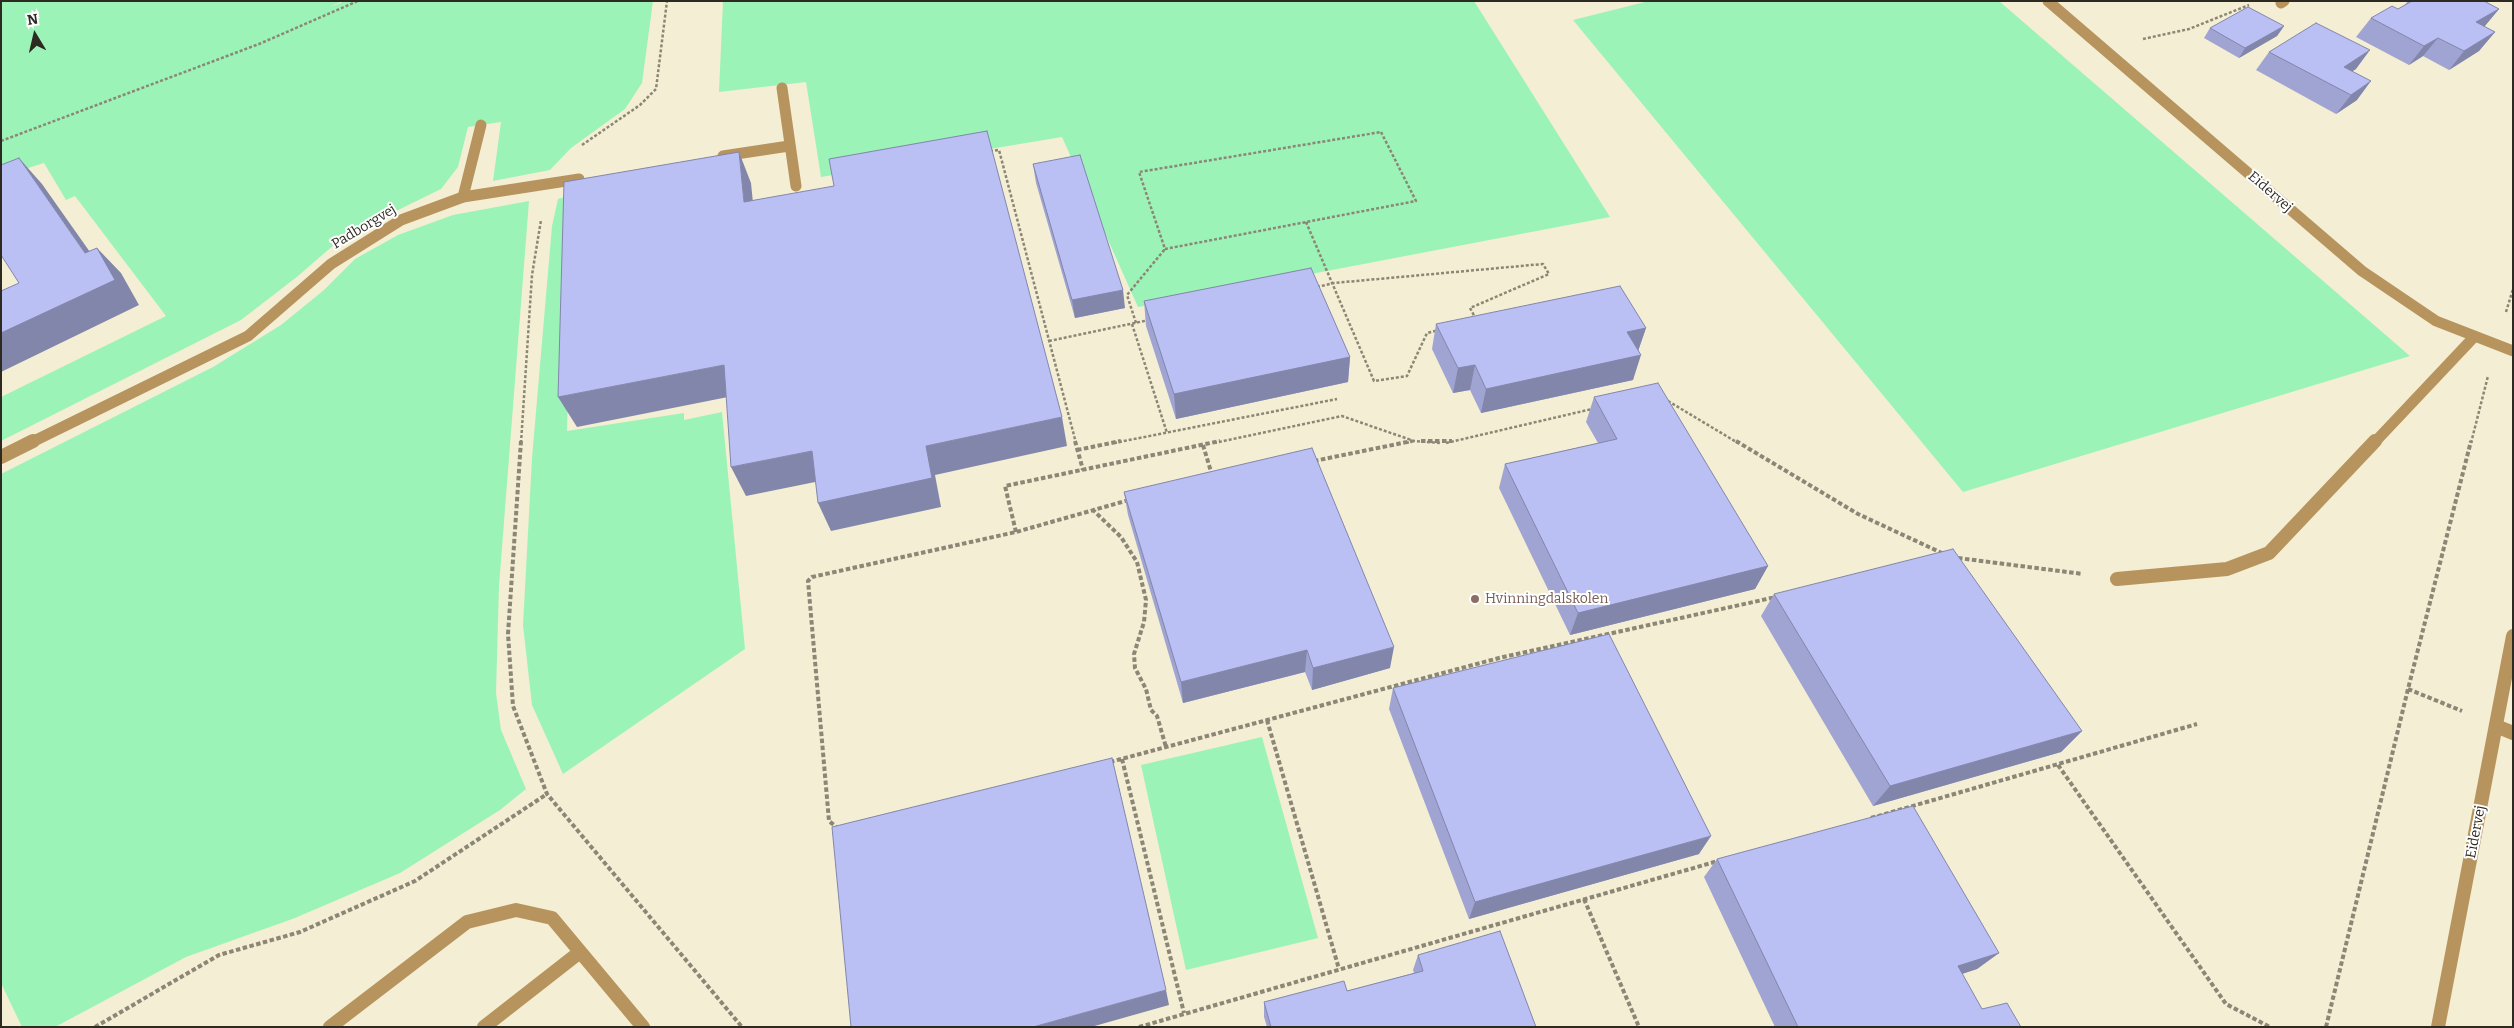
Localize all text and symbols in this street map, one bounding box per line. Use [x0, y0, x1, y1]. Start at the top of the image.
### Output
north arrow [10, 10, 60, 60]
text: N [26, 10, 39, 29]
street label: Eidervej [2244, 168, 2296, 216]
street label: Padborgvej [329, 201, 399, 253]
place label: Hvinningdalskolen [1485, 591, 1608, 607]
marker: Hvinningdalskolen [1469, 593, 1481, 605]
street label: Eidervej [2463, 804, 2489, 860]

